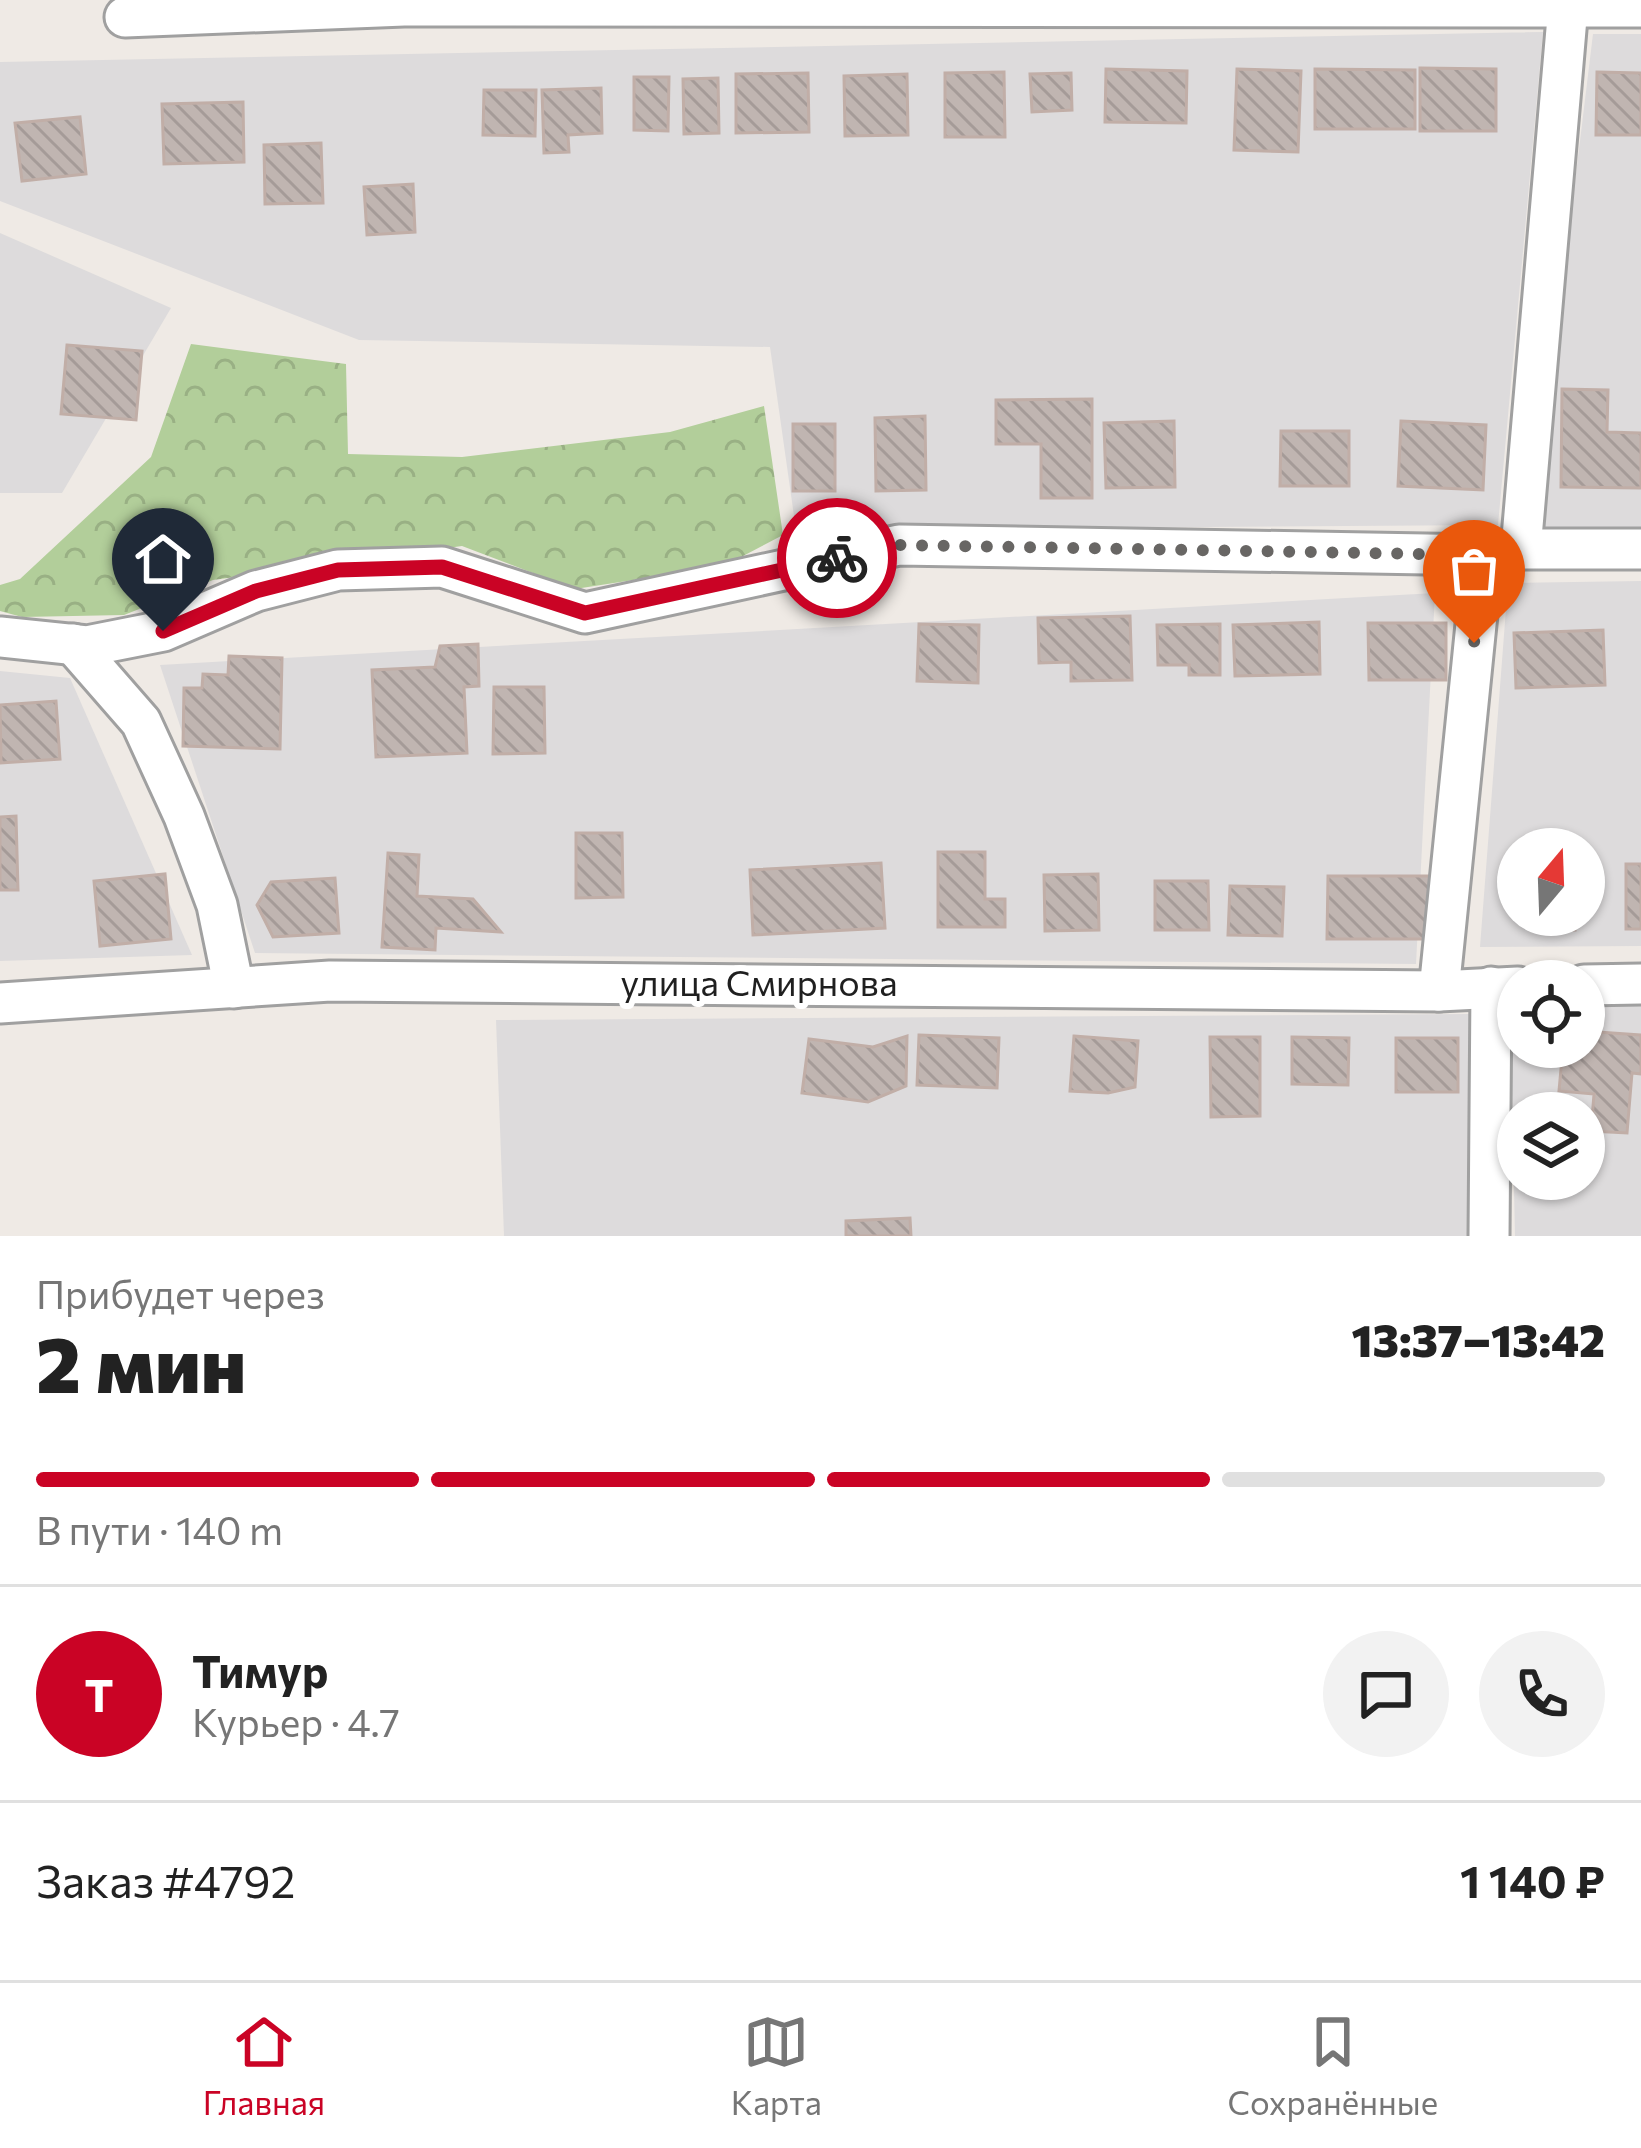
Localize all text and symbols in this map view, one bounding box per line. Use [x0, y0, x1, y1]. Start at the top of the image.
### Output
courier [777, 498, 897, 618]
pin [112, 508, 214, 631]
pin [1423, 520, 1525, 643]
icon: bike [804, 525, 870, 591]
icon: home [130, 526, 196, 592]
icon: bag [1441, 538, 1507, 604]
north arrow [1497, 828, 1605, 936]
map controls [1497, 828, 1605, 1200]
street label: улица Смирнова [620, 959, 898, 1003]
button: locate [1497, 960, 1605, 1068]
button: layers [1497, 1092, 1605, 1200]
text: Прибудет через [36, 1269, 325, 1317]
text: 13:37–13:42 [1352, 1311, 1605, 1366]
text: 2 мин [36, 1314, 246, 1409]
text: В пути · 140 m [36, 1505, 283, 1553]
button: chat [1323, 1631, 1449, 1757]
button: phone [1479, 1631, 1605, 1757]
text: Тимур [192, 1642, 328, 1697]
text: Т [84, 1666, 114, 1721]
text: Курьер · 4.7 [192, 1697, 400, 1745]
text: Заказ #4792 [36, 1852, 296, 1907]
text: 1 140 ₽ [1460, 1852, 1605, 1907]
tab: Главная [203, 2009, 325, 2122]
tab: Карта [731, 2009, 822, 2122]
tab: Сохранённые [1227, 2009, 1438, 2122]

